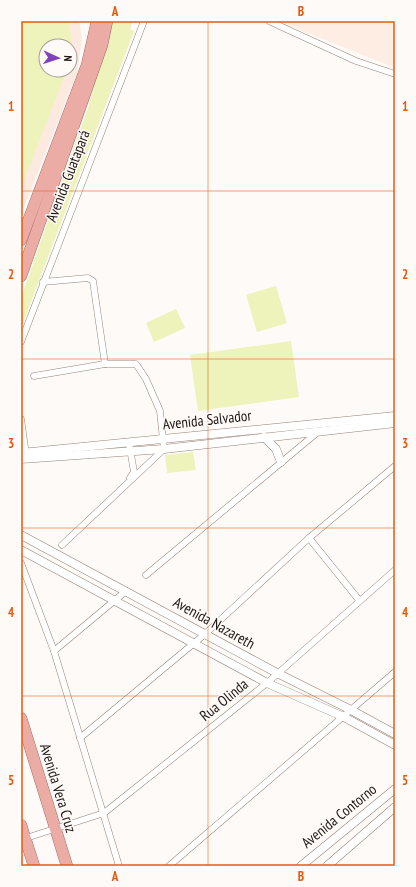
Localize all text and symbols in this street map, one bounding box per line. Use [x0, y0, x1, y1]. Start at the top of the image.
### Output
text: A [111, 3, 119, 20]
text: B [298, 3, 304, 20]
north arrow [38, 38, 78, 78]
text: N [61, 55, 75, 62]
text: 1 [8, 98, 14, 115]
text: 1 [402, 98, 408, 115]
street label: Avenida Guatapará [41, 127, 94, 224]
text: 2 [8, 266, 14, 283]
text: 2 [402, 266, 408, 283]
street label: Avenida Salvador [162, 405, 253, 434]
text: 3 [8, 435, 14, 452]
text: 3 [402, 435, 408, 452]
street label: Avenida Nazareth [170, 592, 258, 653]
text: 4 [8, 604, 15, 621]
text: 4 [402, 604, 409, 621]
street label: Rua Olinda [196, 674, 252, 725]
street label: Avenida Vera Cruz [36, 741, 81, 835]
text: 5 [8, 772, 14, 789]
text: 5 [402, 772, 408, 789]
street label: Avenida Contorno [297, 779, 380, 852]
text: A [111, 868, 119, 885]
text: B [298, 868, 304, 885]

